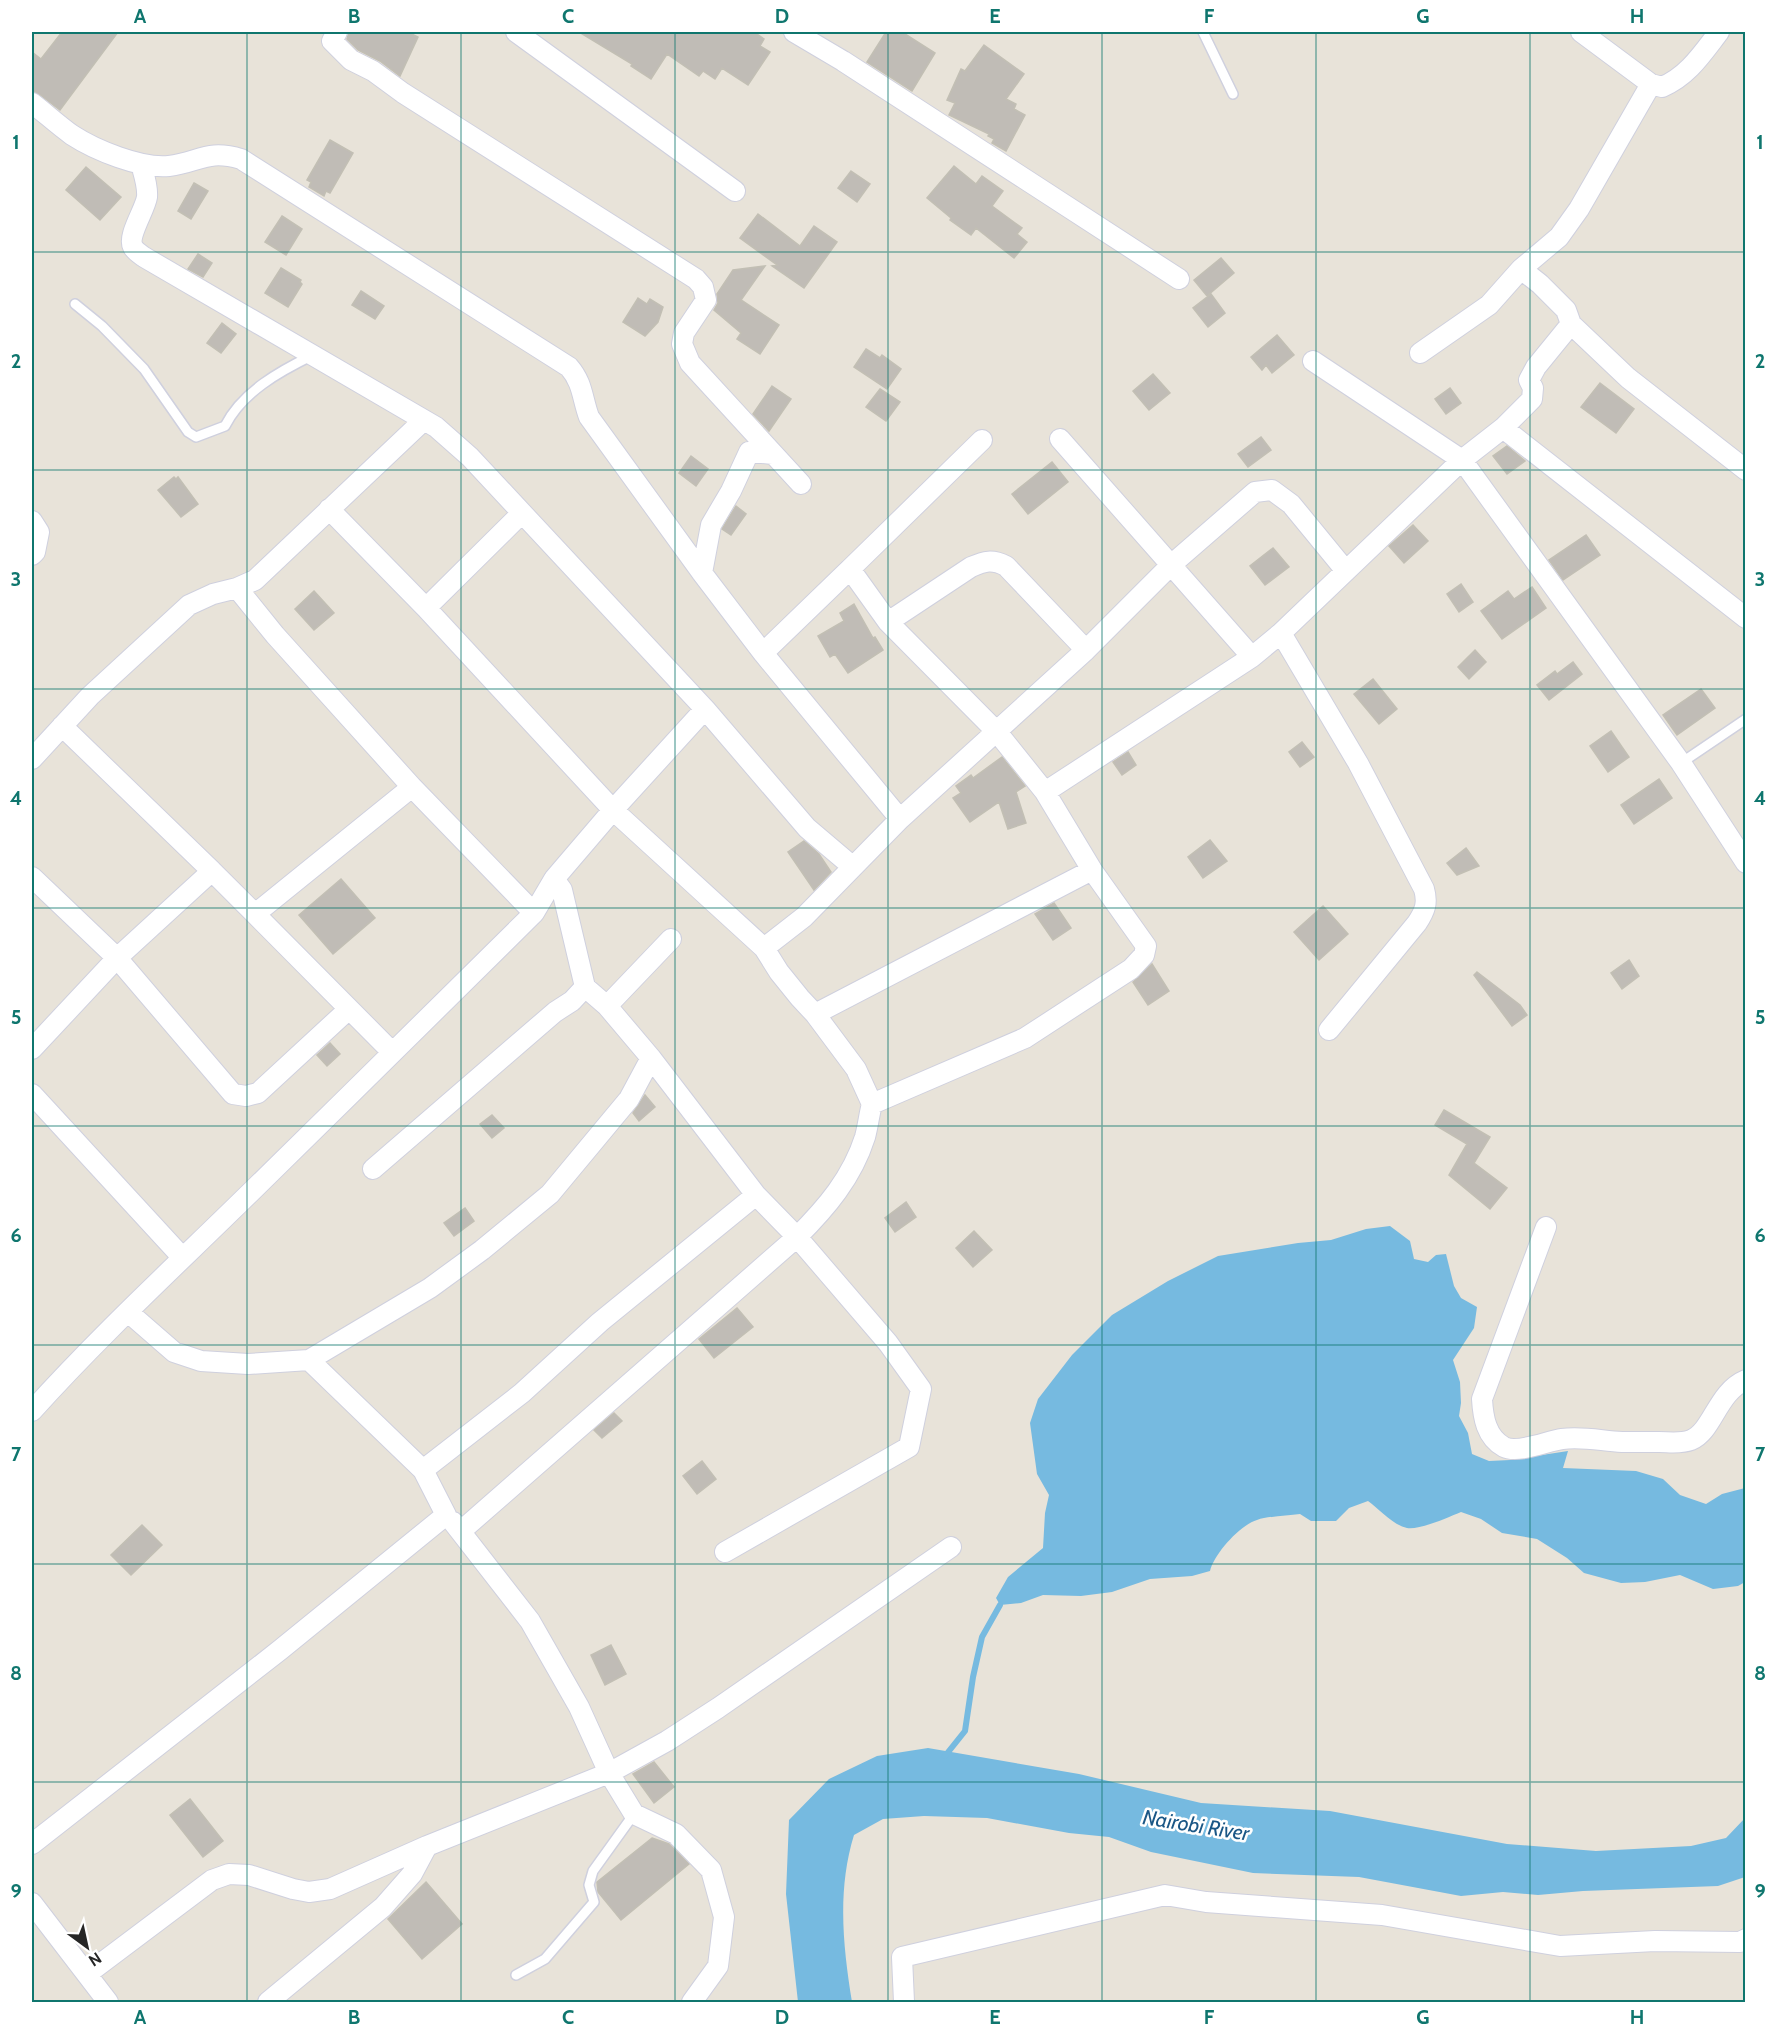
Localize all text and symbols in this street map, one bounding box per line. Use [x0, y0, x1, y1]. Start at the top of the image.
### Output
text: A [134, 4, 147, 28]
text: B [348, 4, 360, 28]
text: C [562, 4, 574, 28]
text: D [775, 4, 789, 28]
text: E [989, 4, 1001, 28]
text: F [1204, 4, 1215, 28]
text: G [1416, 4, 1430, 28]
text: H [1630, 4, 1644, 28]
text: 1 [12, 130, 20, 154]
text: 1 [1756, 130, 1764, 154]
text: 2 [11, 349, 21, 373]
text: 2 [1755, 349, 1765, 373]
text: 3 [11, 567, 21, 591]
text: 3 [1755, 567, 1765, 591]
text: 4 [10, 786, 22, 810]
text: 4 [1754, 786, 1766, 810]
text: 5 [11, 1005, 21, 1029]
text: 5 [1755, 1005, 1765, 1029]
text: 6 [10, 1223, 22, 1247]
text: 6 [1754, 1223, 1766, 1247]
text: 7 [11, 1442, 22, 1466]
text: 7 [1755, 1442, 1766, 1466]
text: 8 [10, 1661, 22, 1685]
text: 8 [1754, 1661, 1766, 1685]
water label: Nairobi River [1141, 1804, 1253, 1846]
text: 9 [10, 1879, 22, 1903]
text: 9 [1754, 1879, 1766, 1903]
north arrow [57, 1917, 117, 1977]
text: N [85, 1948, 105, 1970]
text: A [134, 2005, 147, 2029]
text: B [348, 2005, 360, 2029]
text: C [562, 2005, 574, 2029]
text: D [775, 2005, 789, 2029]
text: E [989, 2005, 1001, 2029]
text: F [1204, 2005, 1215, 2029]
text: G [1416, 2005, 1430, 2029]
text: H [1630, 2005, 1644, 2029]

